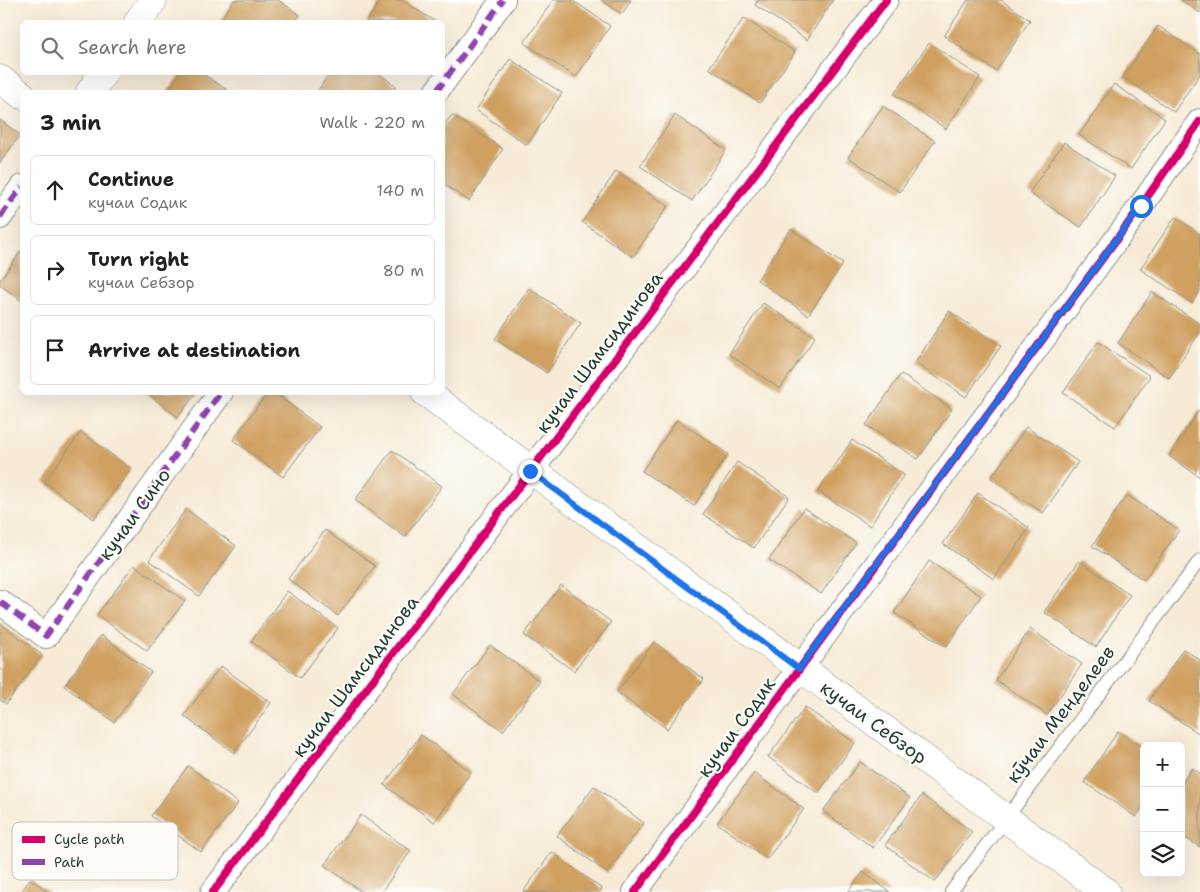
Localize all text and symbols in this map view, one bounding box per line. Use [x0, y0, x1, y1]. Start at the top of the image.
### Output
search box [20, 20, 445, 75]
icon: search [38, 34, 66, 62]
text: Search here [78, 35, 187, 60]
text: 3 min [40, 109, 101, 137]
text: Walk · 220 m [319, 112, 425, 133]
text: Continue [88, 167, 174, 192]
icon: ahead [41, 176, 69, 204]
text: 140 m [377, 180, 424, 201]
text: кучаи Содик [88, 192, 187, 213]
route start [1130, 195, 1153, 218]
text: Turn right [88, 247, 189, 272]
icon: right [41, 256, 69, 284]
text: 80 m [383, 260, 424, 281]
street label: кучаи Шамсидинова [530, 266, 669, 438]
text: кучаи Себзор [88, 272, 195, 293]
icon: arrive [41, 336, 69, 364]
text: Arrive at destination [88, 338, 300, 363]
route end [519, 460, 542, 483]
street label: кучаи Сино [93, 463, 176, 565]
street label: кучаи Шамсидинова [286, 590, 425, 762]
street label: кӯчаи Менделеев [1000, 641, 1120, 788]
street label: кучаи Содик [692, 672, 781, 782]
street label: кучаи Себзор [815, 675, 932, 770]
map controls [1140, 742, 1185, 877]
button: + [1140, 742, 1185, 787]
button: − [1140, 787, 1185, 832]
legend [12, 822, 178, 880]
text: Cycle path [54, 830, 125, 848]
button: layers [1140, 832, 1185, 877]
text: Path [54, 853, 85, 871]

